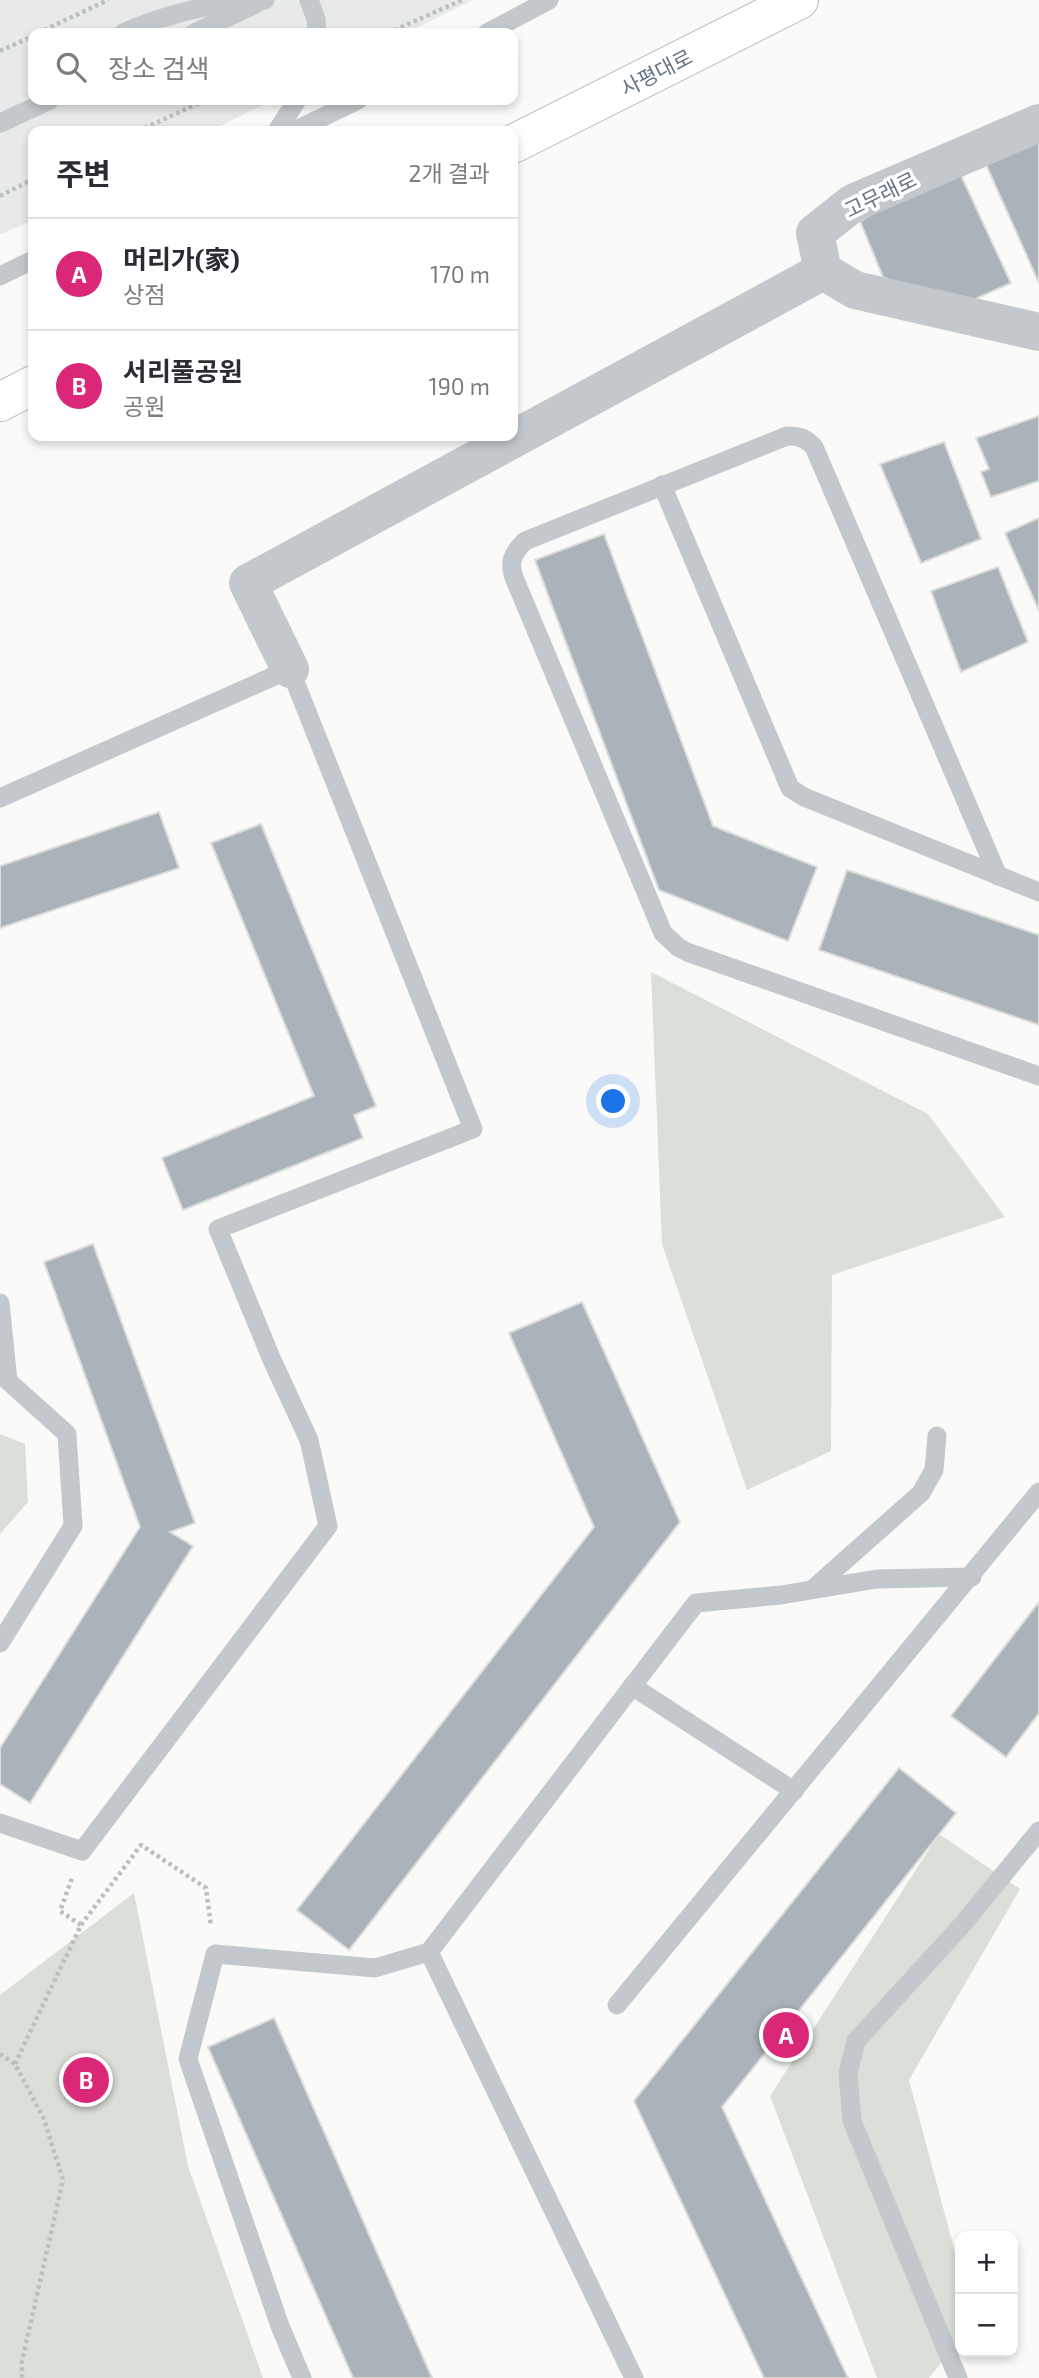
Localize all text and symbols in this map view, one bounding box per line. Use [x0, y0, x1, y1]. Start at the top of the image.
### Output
search box [28, 28, 518, 105]
street label: 사평대로 [616, 43, 696, 101]
icon: search [52, 48, 90, 86]
text: 장소 검색 [108, 52, 209, 83]
text: 주변 [56, 155, 111, 191]
text: 2개 결과 [408, 159, 490, 187]
street label: 고무래로 [840, 166, 920, 222]
text: 머리가(家) [123, 243, 240, 274]
text: A [71, 260, 87, 288]
text: 170 m [430, 260, 490, 288]
text: 상점 [123, 280, 165, 308]
text: 서리풀공원 [123, 355, 243, 386]
text: B [72, 372, 86, 400]
text: 190 m [429, 372, 490, 400]
text: 공원 [123, 392, 165, 420]
your location [596, 1084, 630, 1118]
pin: A [763, 2009, 809, 2061]
pin: B [63, 2054, 109, 2106]
map controls [955, 2231, 1018, 2357]
button: + [955, 2231, 1018, 2294]
button: − [955, 2294, 1018, 2357]

